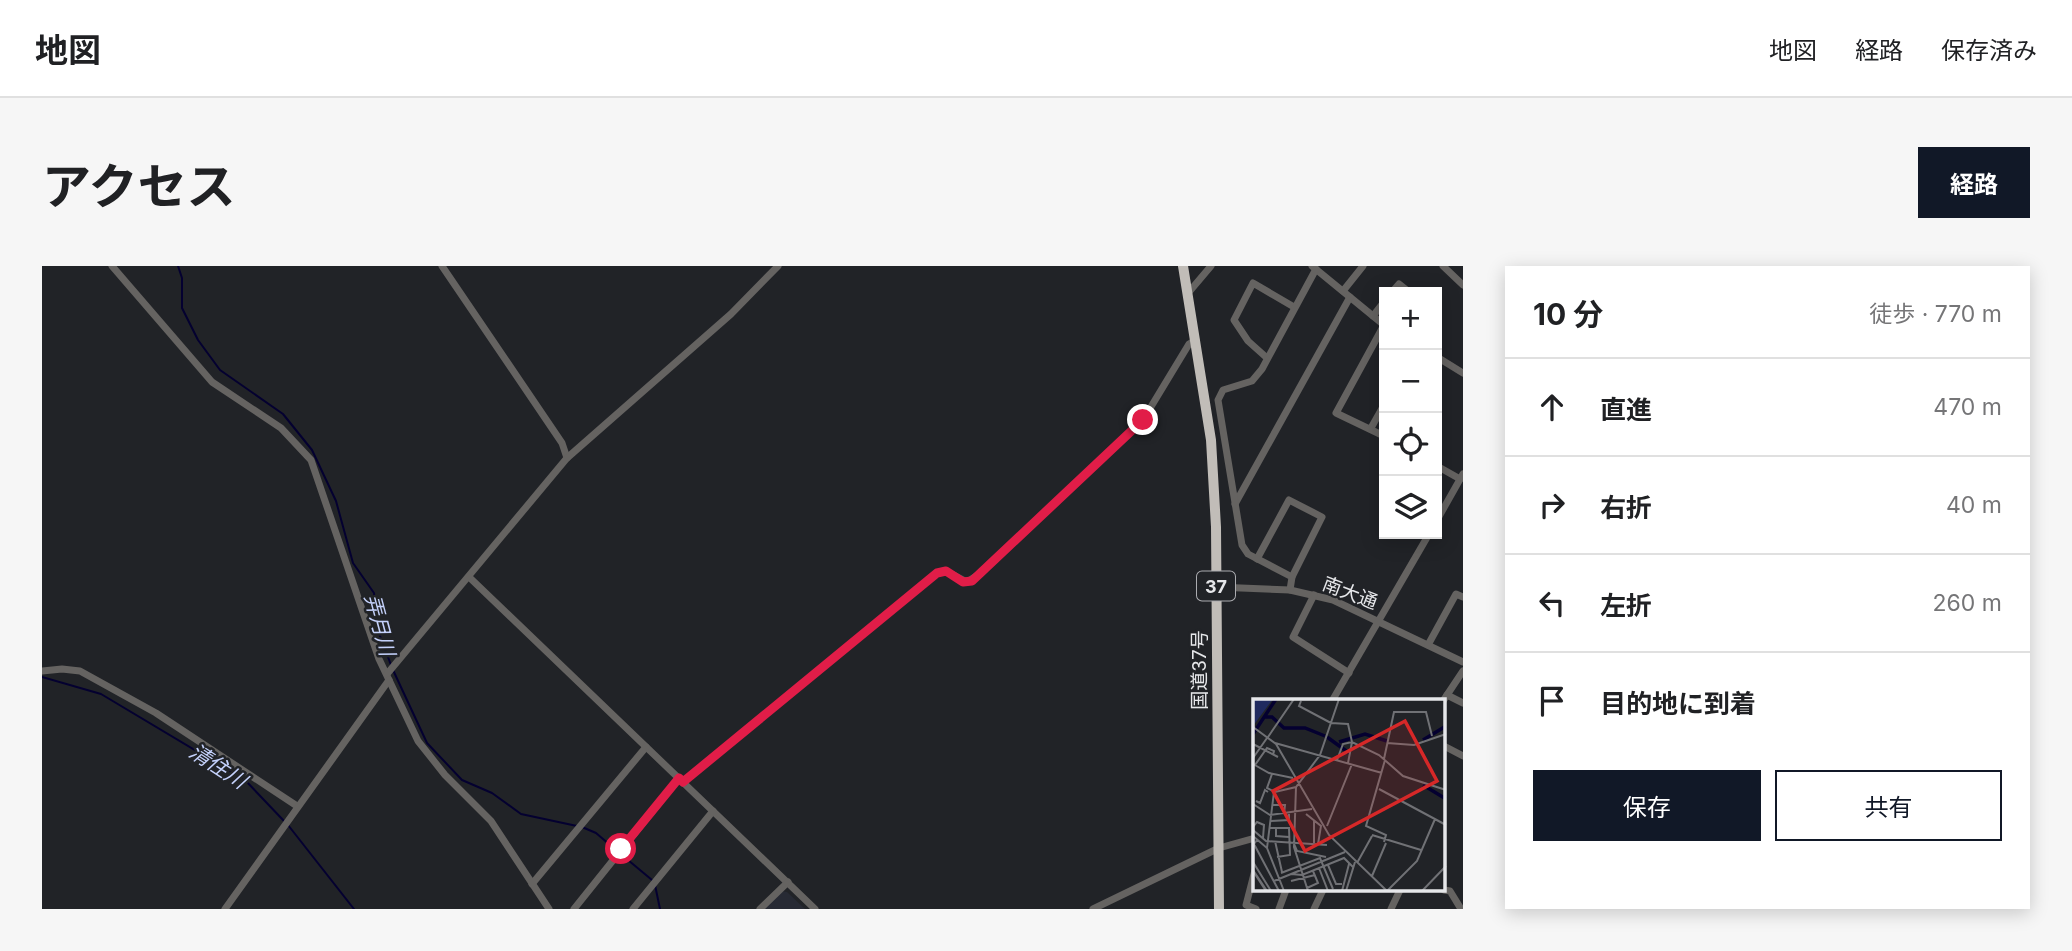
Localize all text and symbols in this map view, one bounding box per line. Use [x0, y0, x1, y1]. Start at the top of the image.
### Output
text: 地図 [35, 30, 101, 70]
text: 地図 [1769, 36, 1817, 65]
text: 経路 [1855, 36, 1903, 65]
text: 保存済み [1941, 36, 2037, 65]
button: 経路 [1918, 147, 2030, 218]
text: アクセス [42, 157, 236, 216]
map controls [1379, 287, 1442, 539]
button: + [1379, 287, 1442, 350]
text: 10 分 [1533, 296, 1603, 332]
text: 徒歩 · 770 m [1869, 300, 2002, 328]
button: − [1379, 350, 1442, 413]
icon: ahead [1533, 388, 1571, 426]
text: 470 m [1933, 393, 2002, 421]
text: 直進 [1600, 394, 1652, 425]
route end [1127, 404, 1158, 435]
button: locate [1379, 413, 1442, 476]
button: layers [1379, 476, 1442, 539]
icon: right [1533, 486, 1571, 524]
text: 40 m [1946, 491, 2002, 519]
text: 右折 [1600, 492, 1652, 523]
road number: 37 [1197, 572, 1235, 600]
street label: 南大通 [1319, 572, 1381, 614]
icon: left [1533, 584, 1571, 622]
text: 260 m [1933, 589, 2002, 617]
text: 左折 [1600, 590, 1652, 621]
water label: 弄月川 [360, 591, 401, 661]
street label: 国道37号 [1188, 630, 1211, 710]
icon: arrive [1533, 682, 1571, 720]
text: 目的地に到着 [1600, 688, 1756, 719]
inset map [1253, 699, 1446, 892]
water label: 清住川 [185, 738, 253, 795]
button: 保存 [1533, 770, 1761, 841]
button: 共有 [1775, 770, 2002, 841]
route start [605, 833, 636, 864]

